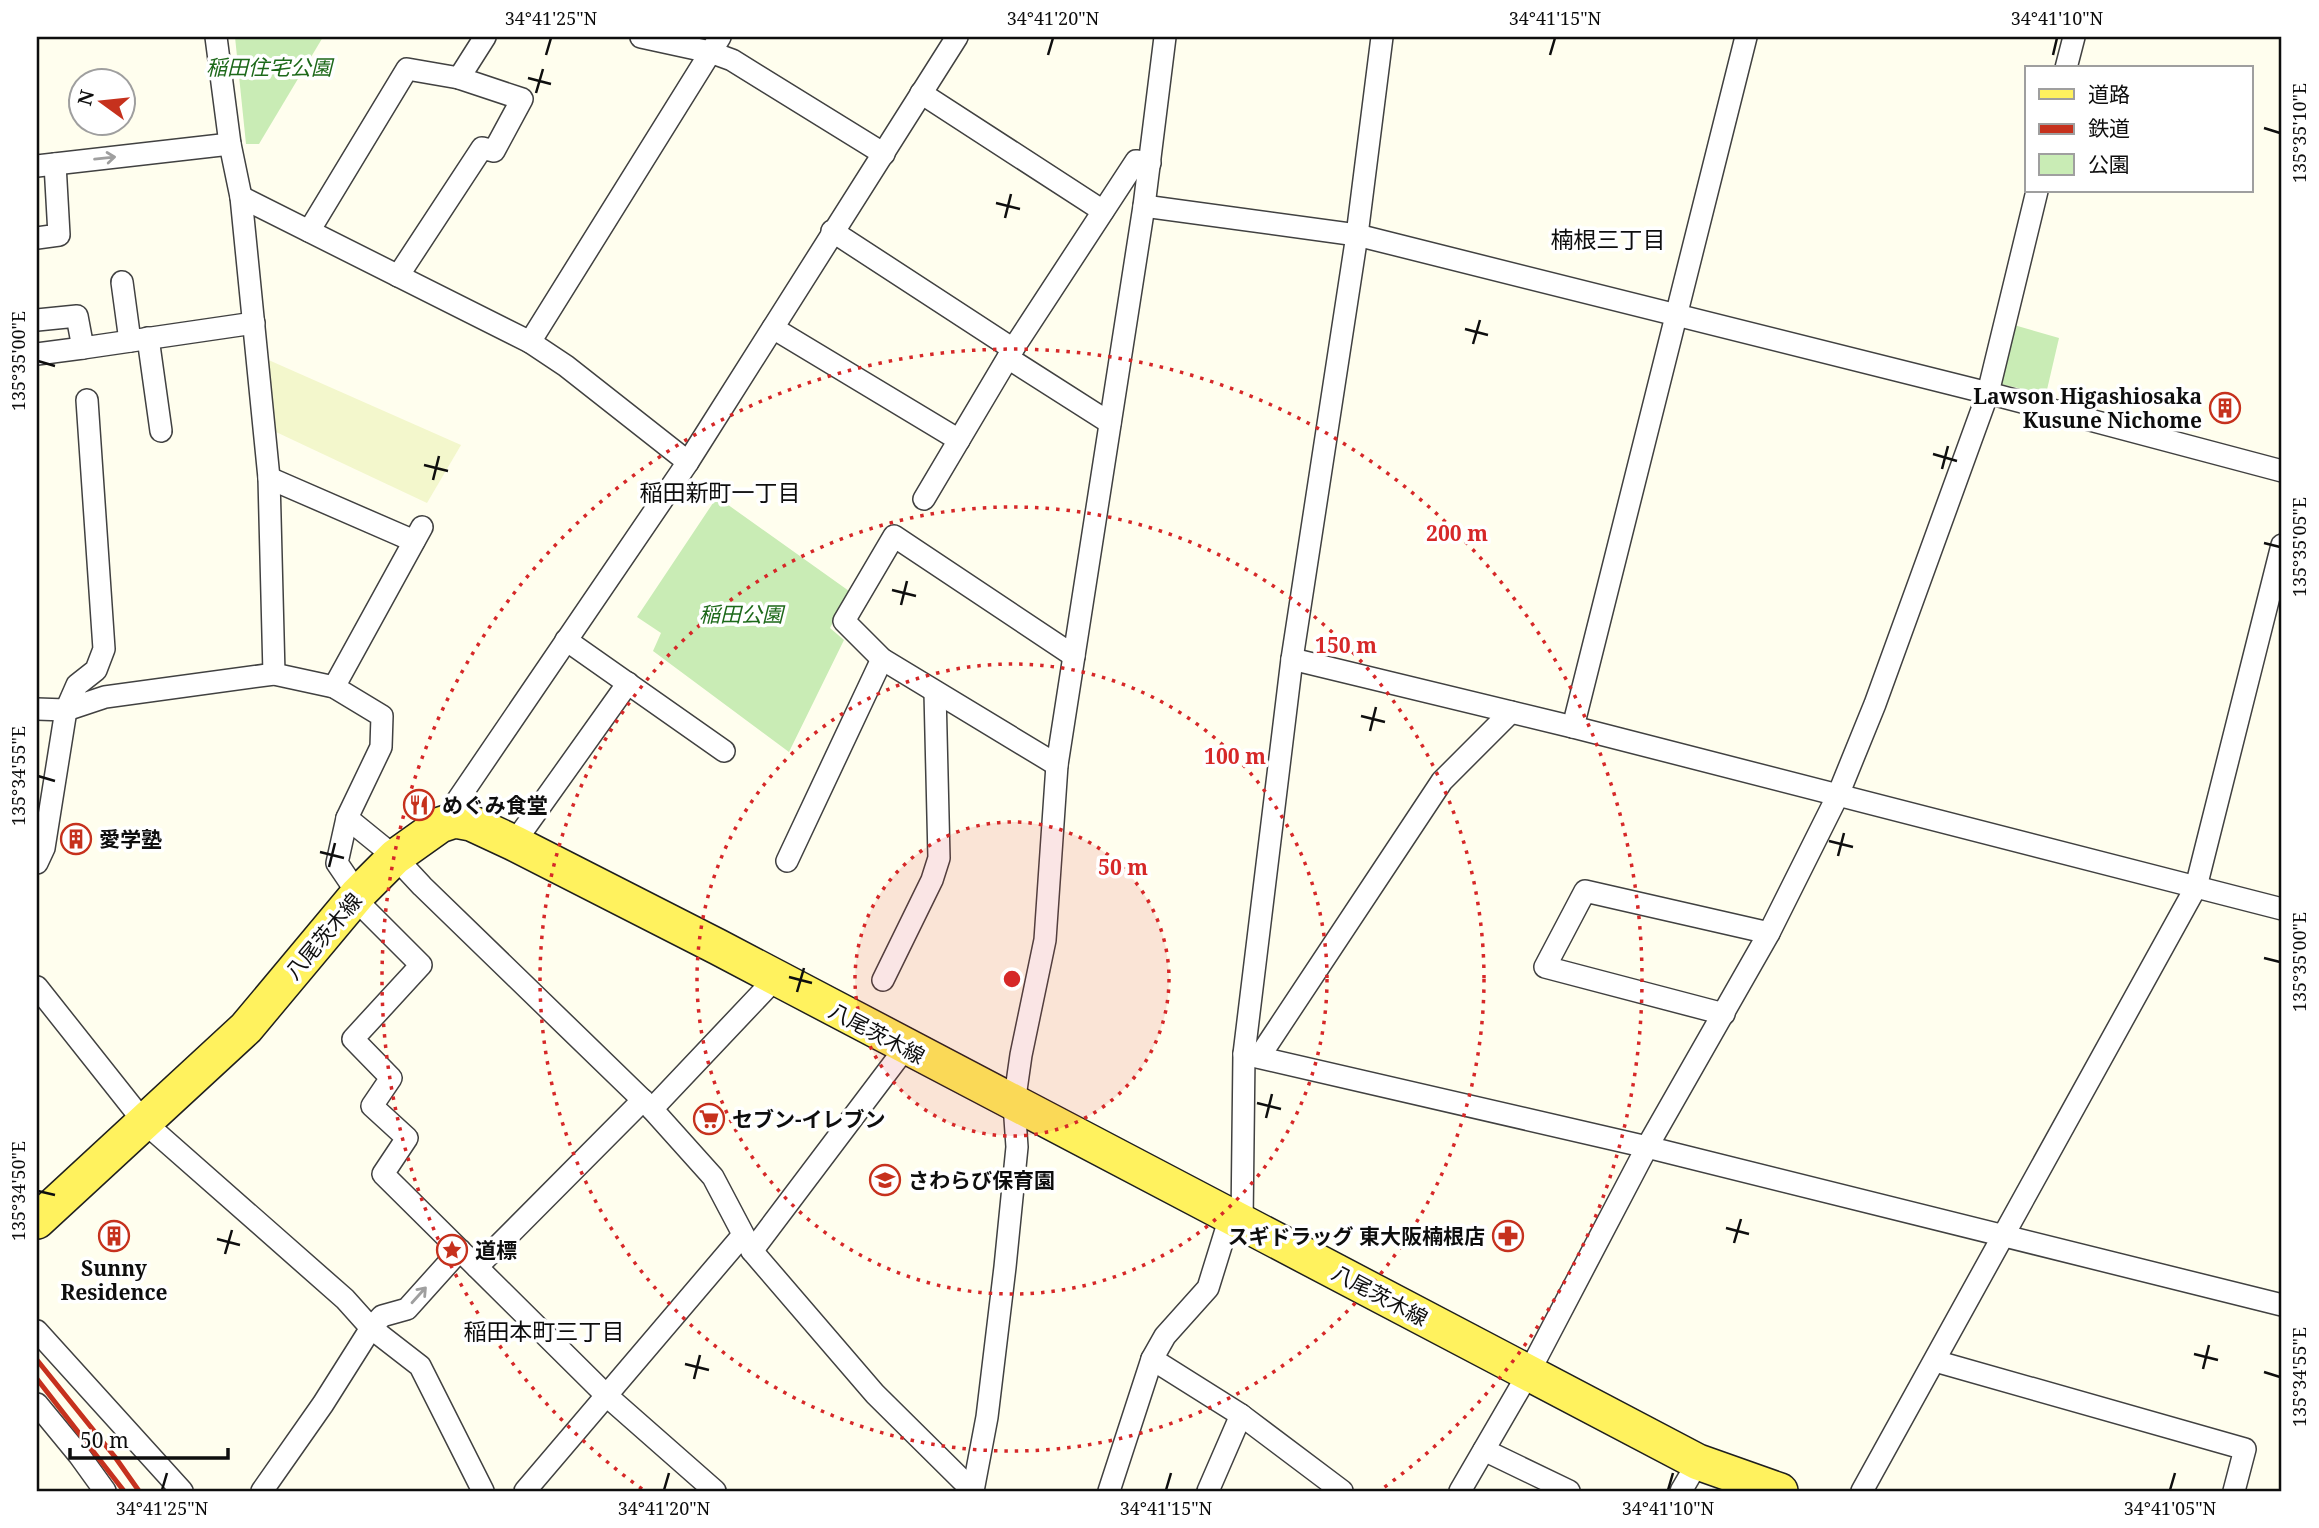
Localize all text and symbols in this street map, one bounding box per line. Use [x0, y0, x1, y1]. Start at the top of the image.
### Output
text: 34°41'25"N [505, 6, 598, 30]
text: 34°41'20"N [1007, 6, 1100, 30]
text: 34°41'15"N [1509, 6, 1602, 30]
text: 34°41'10"N [2011, 6, 2104, 30]
park label: 稲田住宅公園 [206, 53, 335, 81]
north arrow [66, 66, 136, 136]
legend [2025, 66, 2252, 192]
text: 道路 [2088, 80, 2130, 108]
text: 135°35'10"E [2287, 83, 2311, 183]
text: N [71, 87, 100, 108]
text: 鉄道 [2088, 114, 2130, 142]
text: 公園 [2088, 150, 2130, 178]
one-way arrow [93, 152, 115, 165]
district label: 楠根三丁目 [1551, 223, 1666, 255]
text: 135°35'00"E [6, 311, 30, 411]
place label: Lawson Higashiosaka Kusune Nichome [1973, 382, 2202, 434]
building icon: Lawson Higashiosaka Kusune Nichome [2208, 391, 2242, 425]
district label: 稲田新町一丁目 [640, 476, 801, 508]
text: 135°35'05"E [2287, 497, 2311, 597]
text: 200 m [1426, 519, 1488, 547]
park label: 稲田公園 [699, 600, 786, 628]
text: 150 m [1315, 631, 1377, 659]
text: 135°34'55"E [6, 726, 30, 826]
text: 100 m [1204, 742, 1266, 770]
restaurant icon: めぐみ食堂 [402, 788, 436, 822]
place label: めぐみ食堂 [442, 791, 548, 819]
building icon: 愛学塾 [59, 822, 93, 856]
place label: 愛学塾 [99, 825, 162, 853]
text: 50 m [1098, 853, 1148, 881]
street label: 八尾茨木線 [279, 887, 367, 985]
text: 135°35'00"E [2287, 912, 2311, 1012]
centre of rings [1000, 967, 1024, 991]
street label: 八尾茨木線 [824, 996, 930, 1070]
supermarket icon: セブン-イレブン [692, 1102, 726, 1136]
place label: セブン-イレブン [732, 1105, 886, 1133]
text: 135°34'50"E [6, 1141, 30, 1241]
school or university icon: さわらび保育園 [868, 1163, 902, 1197]
place label: さわらび保育園 [908, 1166, 1055, 1194]
building icon: Sunny Residence [97, 1219, 131, 1253]
pharmacy icon: スギドラッグ 東大阪楠根店 [1491, 1219, 1525, 1253]
place label: スギドラッグ 東大阪楠根店 [1228, 1222, 1485, 1250]
place icon: 道標 [435, 1233, 469, 1267]
place label: 道標 [475, 1236, 517, 1264]
place label: Sunny Residence [60, 1254, 168, 1306]
street label: 八尾茨木線 [1327, 1258, 1433, 1332]
one-way arrow [411, 1287, 428, 1304]
district label: 稲田本町三丁目 [464, 1315, 625, 1347]
text: 135°34'55"E [2287, 1327, 2311, 1427]
scale bar [70, 1416, 228, 1460]
text: 50 m [80, 1426, 129, 1454]
text: 34°41'25"N [116, 1496, 209, 1520]
text: 34°41'20"N [618, 1496, 711, 1520]
text: 34°41'15"N [1120, 1496, 1213, 1520]
text: 34°41'10"N [1622, 1496, 1715, 1520]
text: 34°41'05"N [2124, 1496, 2217, 1520]

